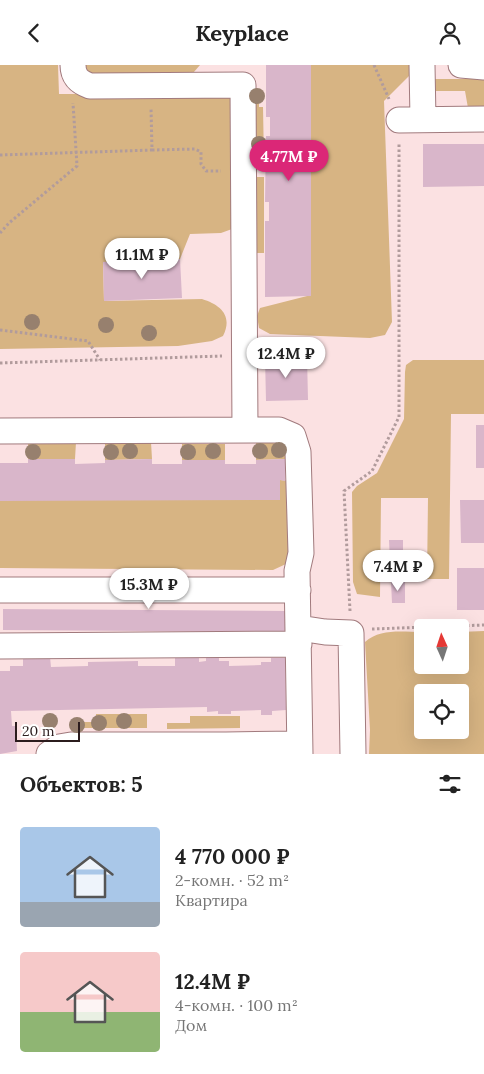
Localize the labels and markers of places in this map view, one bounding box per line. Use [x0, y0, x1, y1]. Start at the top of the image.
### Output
pin: 4.77M ₽ [243, 139, 335, 182]
pin: 11.1M ₽ [96, 237, 188, 280]
pin: 12.4M ₽ [240, 337, 332, 379]
pin: 7.4M ₽ [357, 549, 439, 592]
pin: 15.3M ₽ [103, 567, 195, 610]

